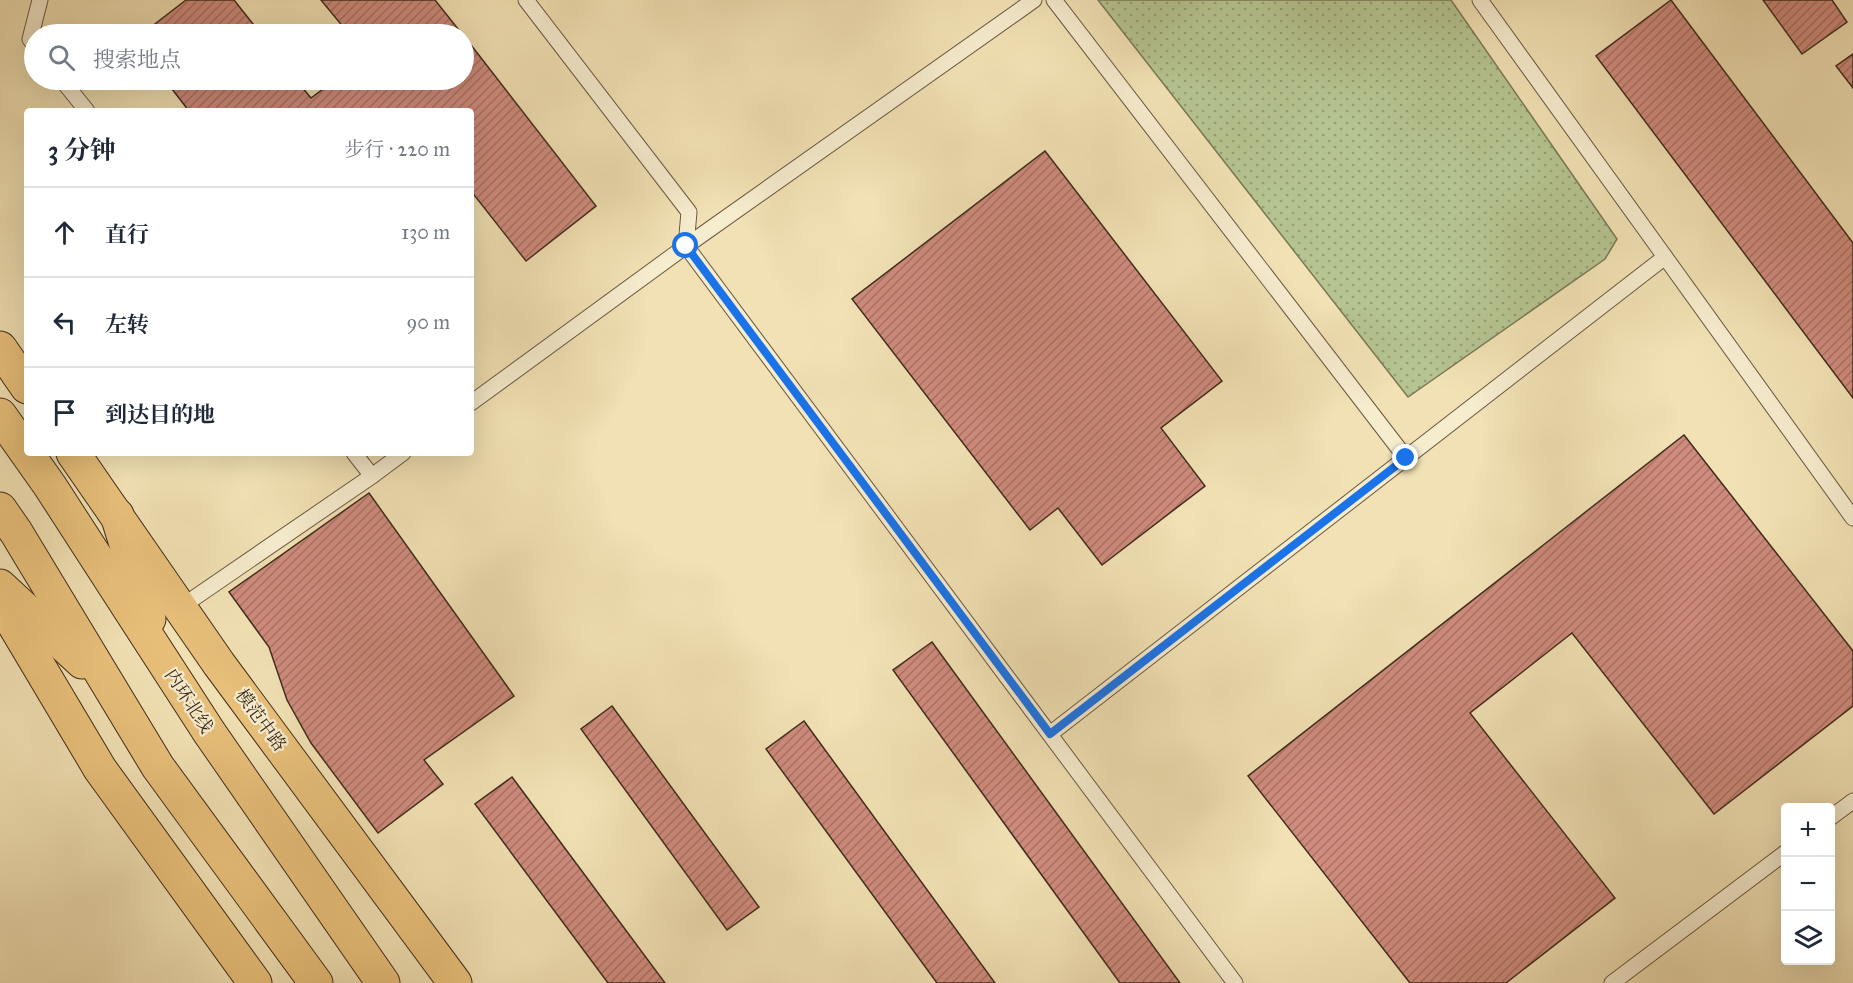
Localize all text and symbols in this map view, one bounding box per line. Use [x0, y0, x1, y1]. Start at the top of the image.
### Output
search box [24, 24, 474, 90]
icon: search [45, 41, 78, 74]
text: 搜索地点 [93, 46, 181, 73]
text: 3 分钟 [48, 134, 116, 166]
text: 步行 · 220 m [345, 137, 450, 161]
icon: ahead [48, 216, 81, 249]
text: 130 m [401, 220, 450, 244]
text: 直行 [105, 221, 149, 248]
route start [672, 232, 698, 258]
icon: left [48, 306, 81, 339]
text: 90 m [407, 310, 450, 334]
text: 左转 [105, 311, 149, 338]
icon: arrive [48, 396, 81, 429]
text: 到达目的地 [105, 401, 215, 428]
route end [1392, 444, 1418, 470]
street label: 内环北线 [160, 665, 218, 737]
street label: 模范中路 [231, 684, 291, 756]
map controls [1781, 803, 1835, 965]
button: + [1781, 803, 1835, 857]
button: − [1781, 857, 1835, 911]
button: layers [1781, 911, 1835, 965]

